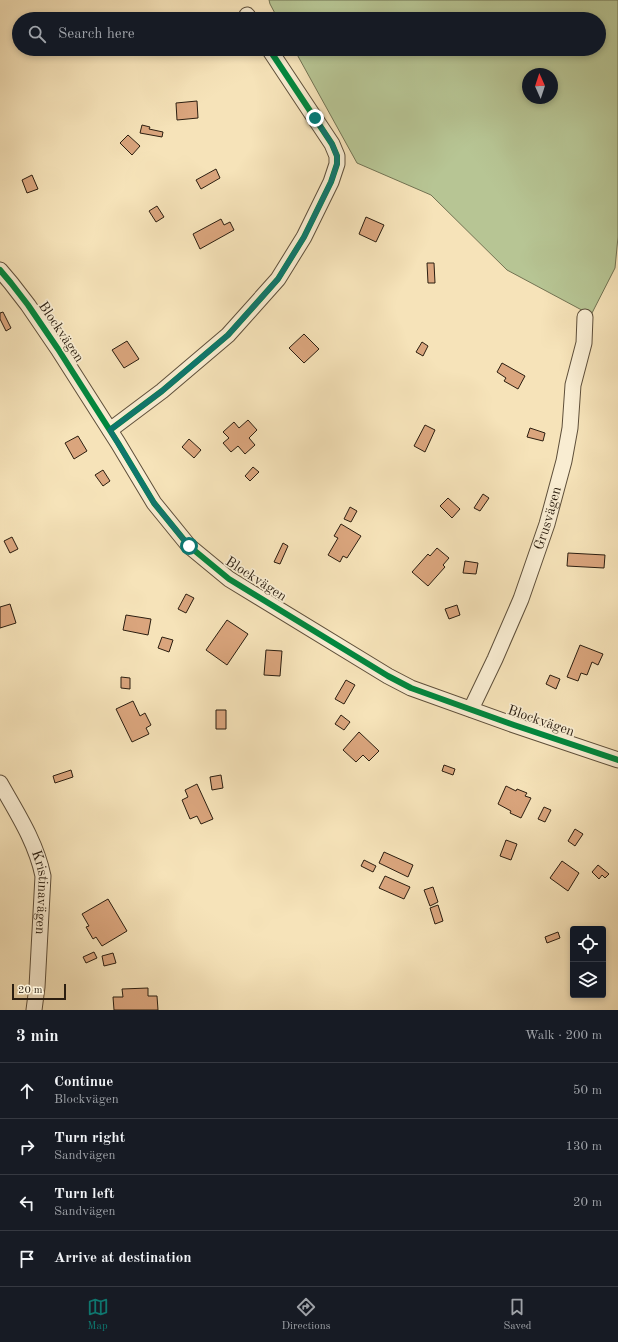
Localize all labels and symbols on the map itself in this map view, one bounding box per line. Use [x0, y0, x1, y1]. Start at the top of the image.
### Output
north arrow [522, 68, 558, 104]
route end [306, 109, 324, 127]
street label: Blockvägen [36, 299, 87, 365]
street label: Grusvägen [532, 485, 564, 552]
route start [180, 537, 198, 555]
street label: Blockvägen [223, 554, 289, 604]
street label: Blockvägen [506, 703, 577, 739]
street label: Kristinavägen [29, 848, 50, 935]
scale bar [12, 982, 66, 1001]

